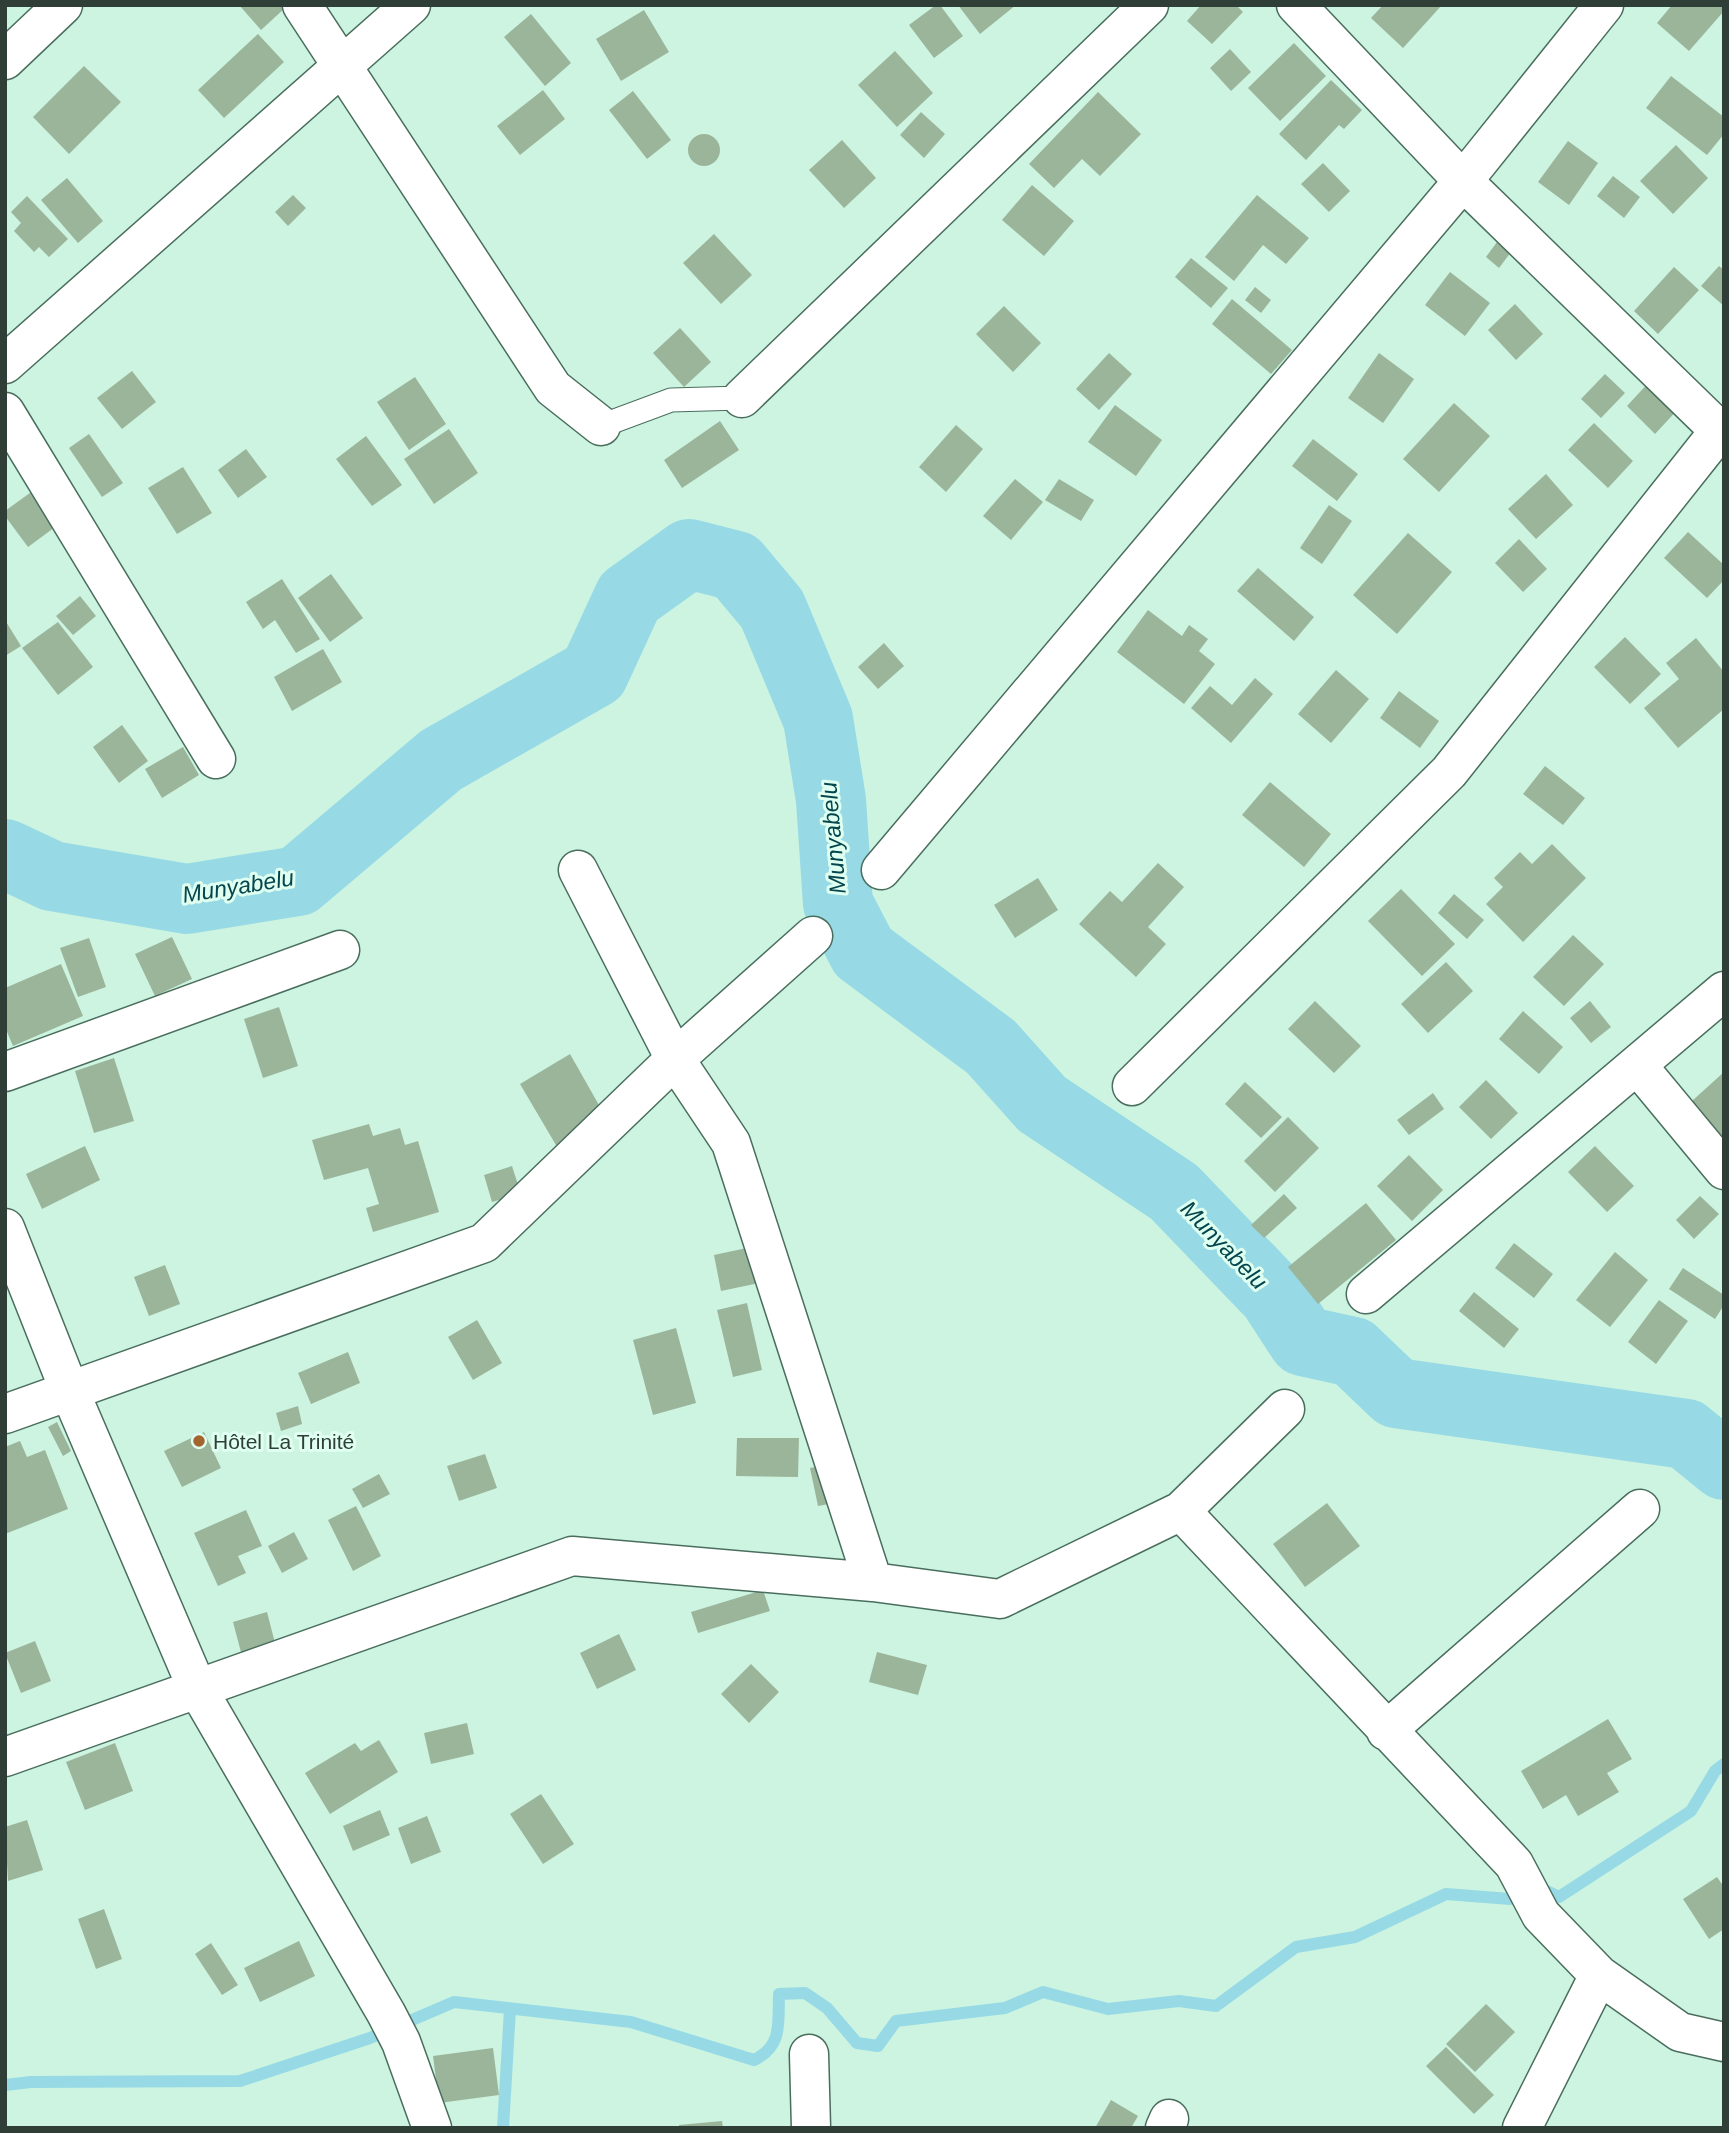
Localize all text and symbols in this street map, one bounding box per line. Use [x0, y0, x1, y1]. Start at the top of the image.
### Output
water label: Munyabelu [815, 781, 851, 895]
water label: Munyabelu [180, 864, 296, 908]
water label: Munyabelu [1176, 1195, 1273, 1295]
place label: Hôtel La Trinité [213, 1430, 354, 1453]
marker: Hôtel La Trinité [191, 1433, 207, 1449]

